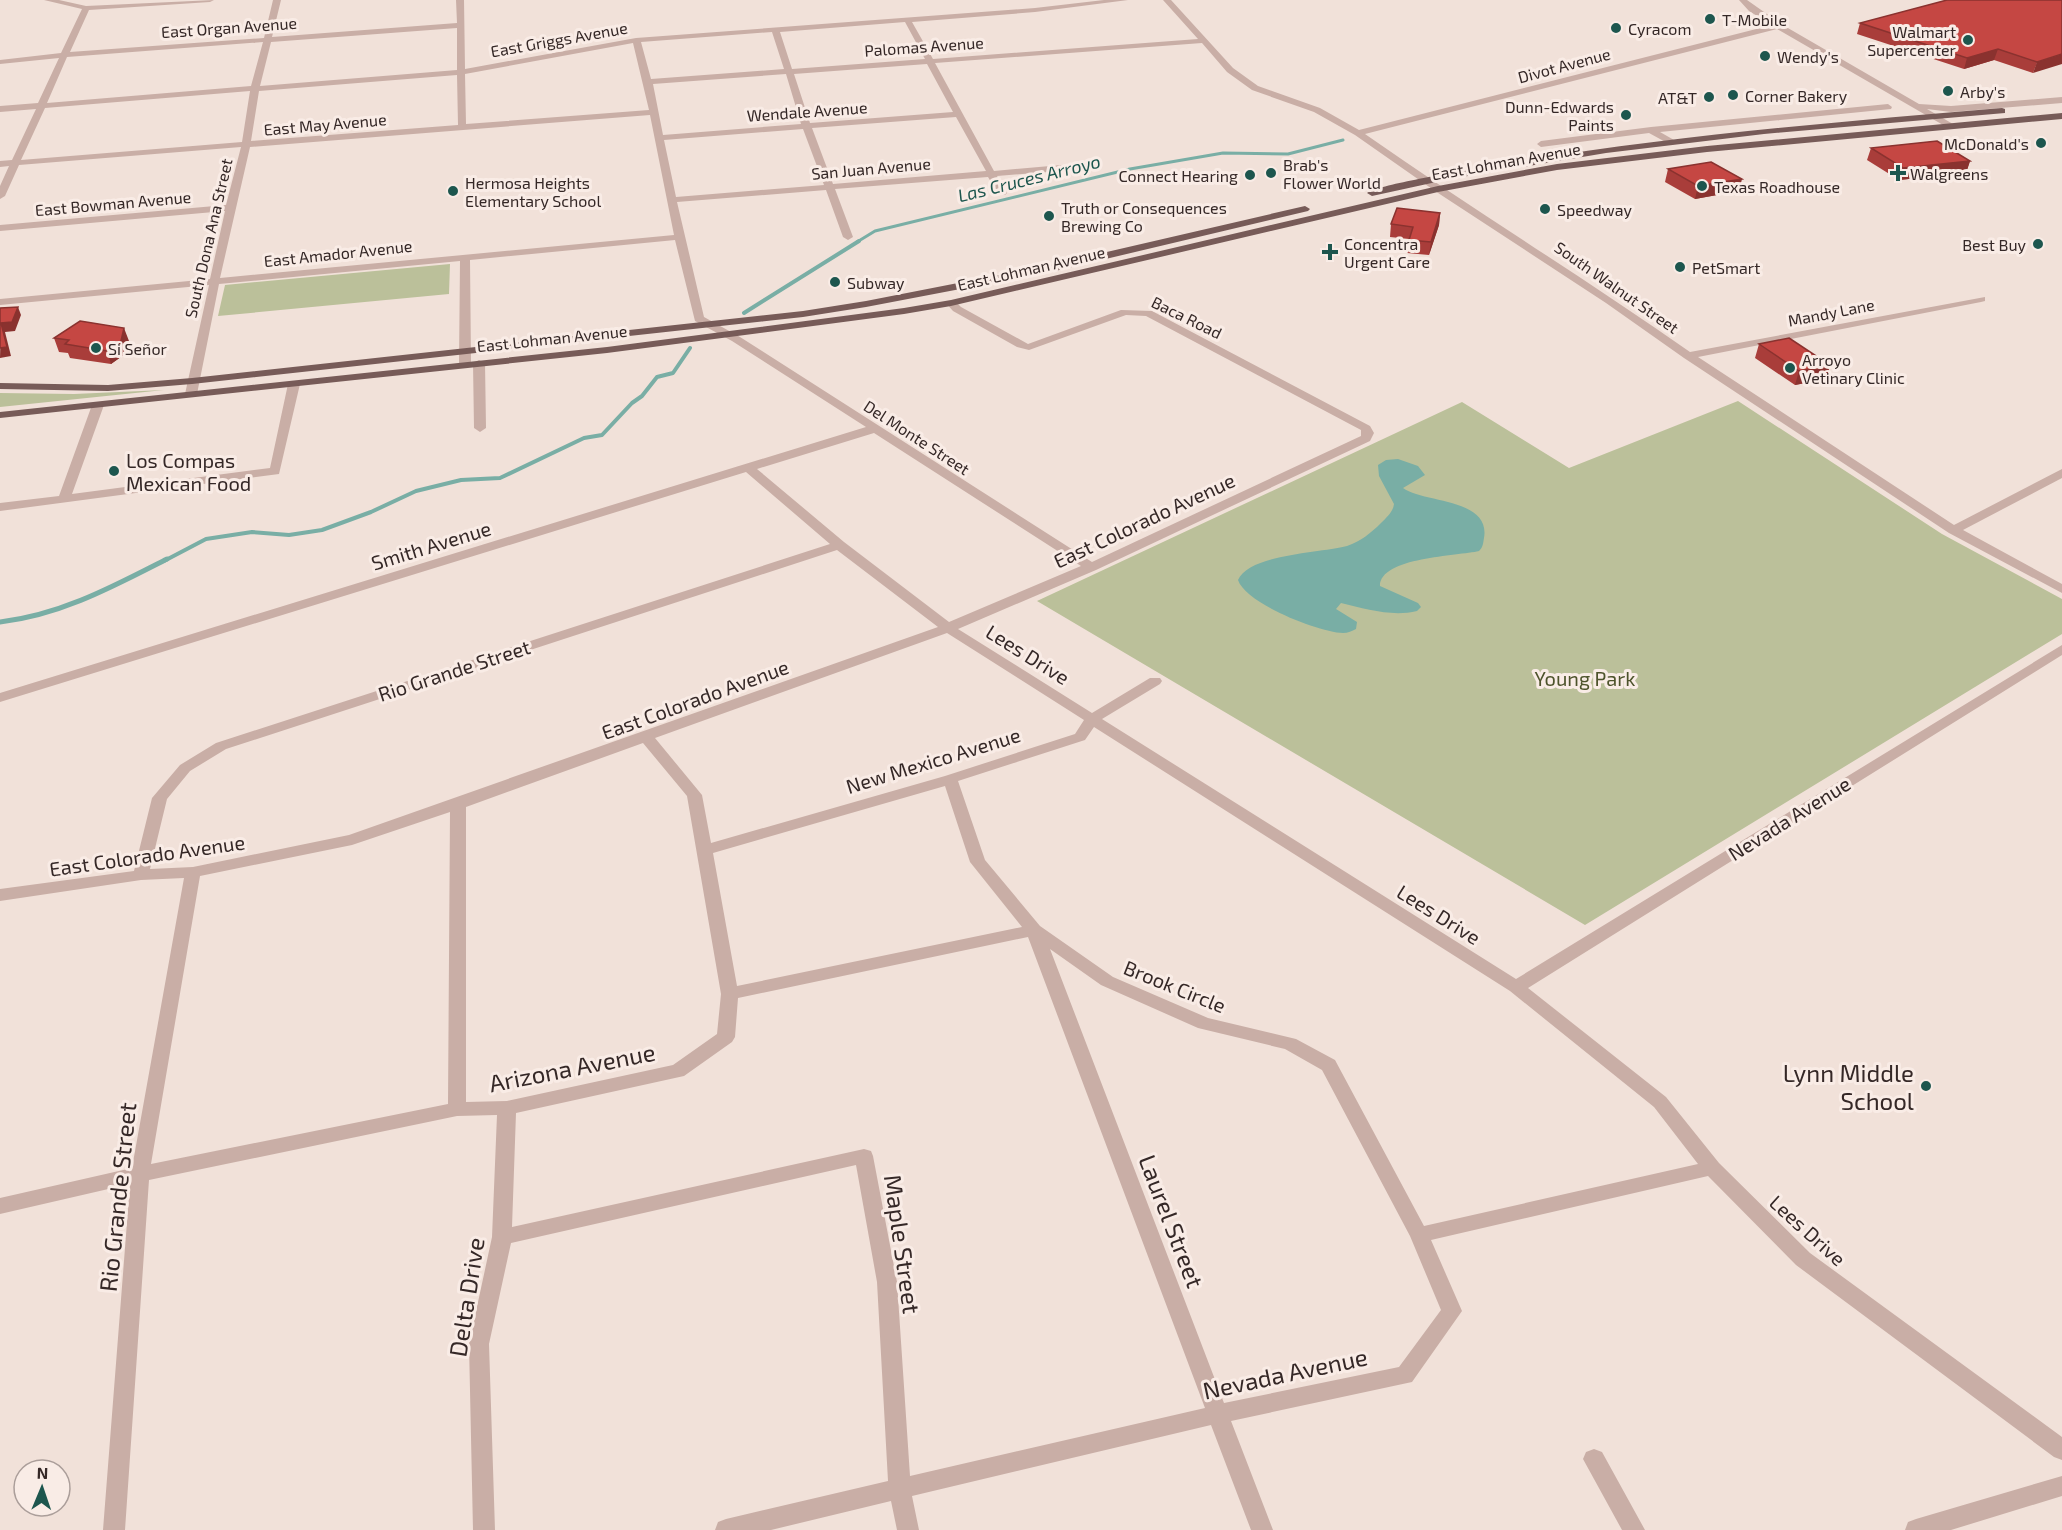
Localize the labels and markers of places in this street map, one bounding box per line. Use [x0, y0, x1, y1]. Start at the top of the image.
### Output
place label: T-Mobile [1722, 10, 1787, 29]
marker: T-Mobile [1703, 12, 1717, 26]
place label: Cyracom [1628, 19, 1691, 38]
marker: Cyracom [1609, 21, 1623, 35]
place label: Walmart Supercenter [1867, 22, 1957, 59]
marker: Walmart Supercenter [1961, 33, 1975, 47]
place label: Wendy's [1777, 47, 1839, 66]
marker: Wendy's [1758, 49, 1772, 63]
place label: Arby's [1960, 82, 2005, 101]
marker: Arby's [1941, 84, 1955, 98]
place label: Corner Bakery [1745, 86, 1848, 105]
place label: AT&T [1658, 88, 1697, 107]
marker: Corner Bakery [1726, 88, 1740, 102]
marker: AT&T [1702, 90, 1716, 104]
place label: Dunn-Edwards Paints [1505, 97, 1614, 134]
marker: Dunn-Edwards Paints [1619, 108, 1633, 122]
place label: McDonald's [1944, 134, 2029, 153]
marker: McDonald's [2034, 136, 2048, 150]
place label: Brab's Flower World [1283, 155, 1381, 192]
place label: Walgreens [1910, 164, 1988, 183]
place label: Connect Hearing [1118, 166, 1238, 185]
marker: Brab's Flower World [1264, 166, 1278, 180]
marker: Walgreens [1891, 166, 1905, 180]
marker: Connect Hearing [1243, 168, 1257, 182]
place label: Hermosa Heights Elementary School [465, 173, 601, 210]
place label: Texas Roadhouse [1714, 177, 1840, 196]
marker: Texas Roadhouse [1695, 179, 1709, 193]
marker: Hermosa Heights Elementary School [446, 184, 460, 198]
place label: Truth or Consequences Brewing Co [1061, 198, 1227, 235]
place label: Speedway [1557, 200, 1633, 219]
marker: Speedway [1538, 202, 1552, 216]
marker: Truth or Consequences Brewing Co [1042, 209, 1056, 223]
place label: Concentra Urgent Care [1344, 234, 1430, 271]
place label: Best Buy [1962, 235, 2027, 254]
marker: Best Buy [2031, 237, 2045, 251]
marker: Concentra Urgent Care [1321, 243, 1339, 261]
place label: PetSmart [1692, 258, 1760, 277]
marker: PetSmart [1673, 260, 1687, 274]
place label: Subway [847, 273, 905, 292]
marker: Subway [828, 275, 842, 289]
place label: Si Señor [108, 339, 167, 358]
marker: Si Señor [89, 341, 103, 355]
place label: Arroyo Vetinary Clinic [1802, 350, 1905, 387]
marker: Arroyo Vetinary Clinic [1783, 361, 1797, 375]
place label: Los Compas Mexican Food [126, 448, 251, 495]
marker: Los Compas Mexican Food [107, 464, 121, 478]
place label: Lynn Middle School [1783, 1058, 1914, 1115]
marker: Lynn Middle School [1919, 1079, 1933, 1093]

